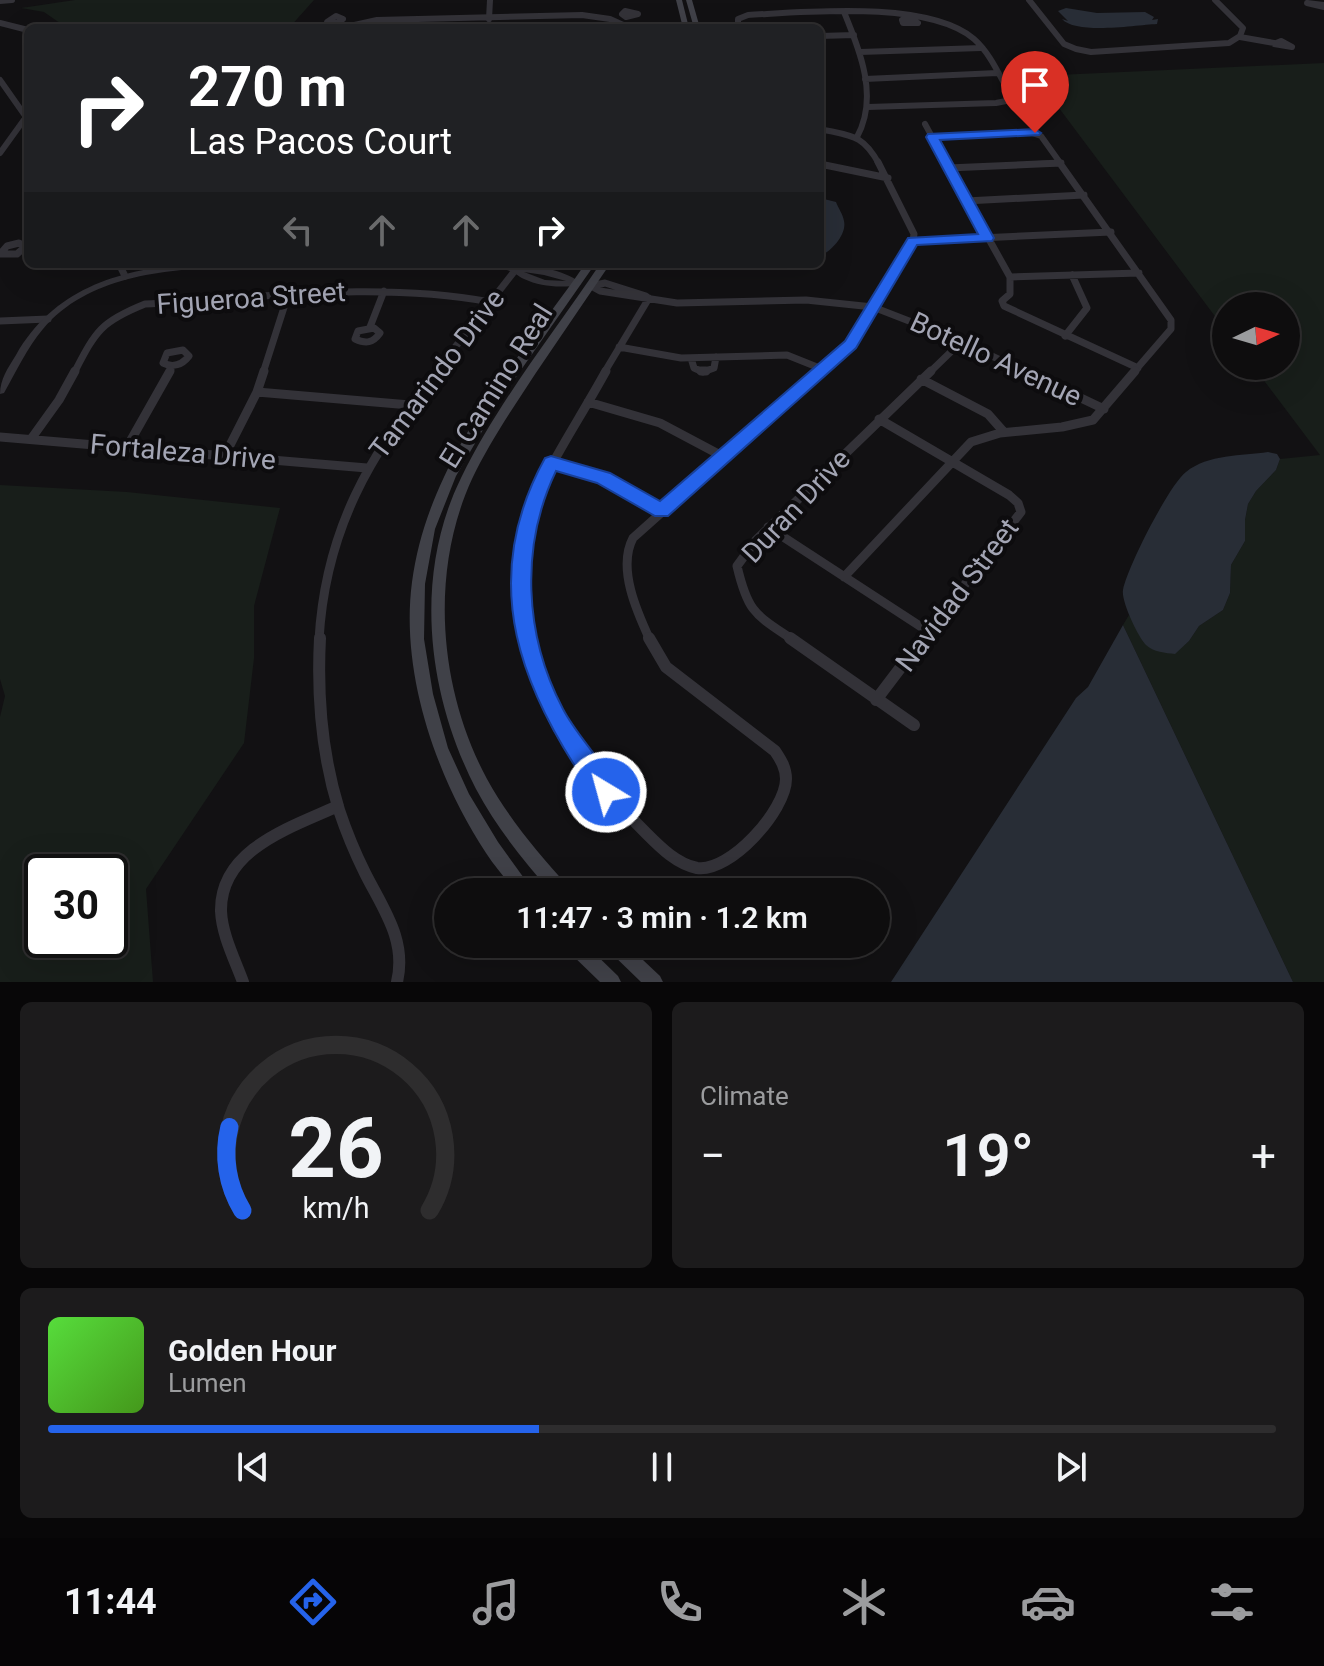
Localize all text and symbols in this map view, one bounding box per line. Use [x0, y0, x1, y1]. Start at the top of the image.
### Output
pin [1001, 51, 1069, 133]
text: 270 m [188, 54, 347, 120]
icon: right [56, 56, 160, 160]
icon: arrive [1013, 63, 1057, 107]
text: Las Pacos Court [188, 121, 452, 163]
icon: left [276, 208, 320, 252]
icon: ahead [360, 208, 404, 252]
icon: ahead [444, 208, 488, 252]
icon: right [528, 208, 572, 252]
street label: Figueroa Street [155, 275, 347, 321]
street label: Tamarindo Drive [363, 283, 511, 465]
north arrow [1212, 292, 1300, 380]
map controls [1212, 292, 1300, 380]
street label: El Camino Real [432, 298, 560, 474]
street label: Botello Avenue [905, 305, 1087, 413]
street label: Fortaleza Drive [89, 427, 277, 477]
street label: Duran Drive [735, 442, 857, 570]
street label: Navidad Street [889, 512, 1025, 678]
position arrow [564, 750, 648, 834]
speed limit sign: 30 [24, 854, 128, 958]
text: 11:47 · 3 min · 1.2 km [516, 900, 808, 935]
text: Climate [700, 1081, 789, 1111]
text: 26 [288, 1100, 384, 1197]
text: 19° [942, 1120, 1034, 1191]
text: − [700, 1130, 725, 1182]
text: + [1251, 1130, 1276, 1182]
text: km/h [302, 1191, 370, 1225]
text: Golden Hour [168, 1333, 337, 1368]
text: Lumen [168, 1368, 247, 1398]
icon: previous [231, 1445, 275, 1489]
icon: pause [640, 1445, 684, 1489]
icon: next [1049, 1445, 1093, 1489]
icon: directions [285, 1574, 341, 1630]
icon: music [468, 1574, 524, 1630]
icon: phone [652, 1574, 708, 1630]
icon: climate [836, 1574, 892, 1630]
icon: car [1020, 1574, 1076, 1630]
icon: filters [1204, 1574, 1260, 1630]
text: 11:44 [64, 1581, 157, 1623]

